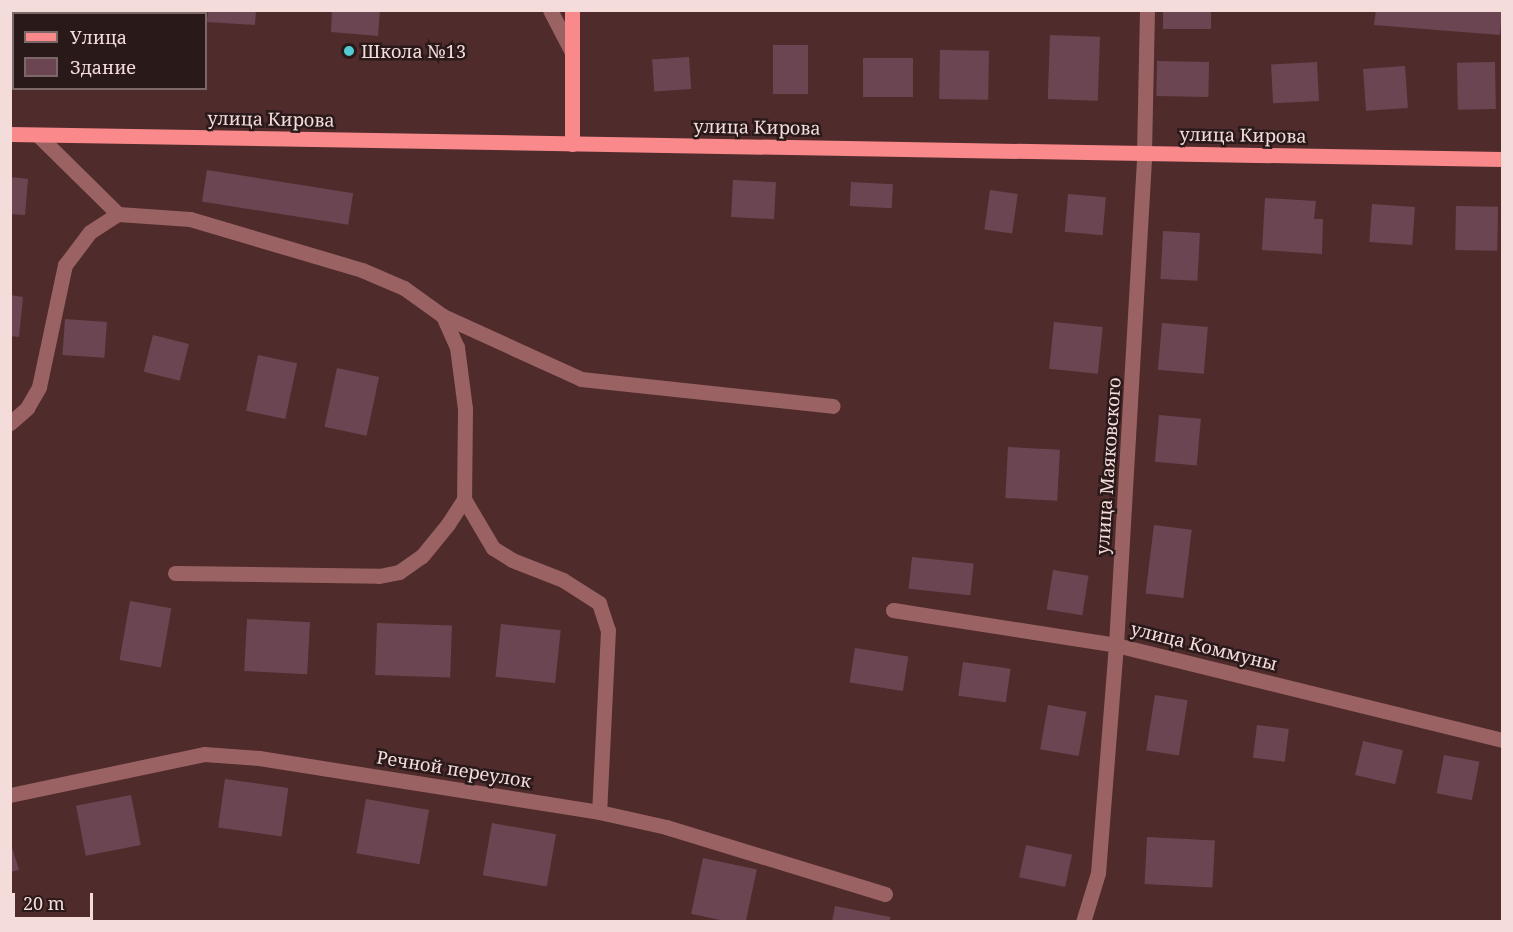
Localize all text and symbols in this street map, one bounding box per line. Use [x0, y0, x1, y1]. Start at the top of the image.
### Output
legend [12, 12, 207, 90]
text: Улица [70, 25, 127, 49]
place label: Школа №13 [361, 40, 466, 62]
marker: Школа №13 [342, 44, 356, 58]
text: Здание [70, 55, 136, 79]
street label: улица Кирова [207, 107, 335, 131]
street label: улица Кирова [693, 115, 821, 139]
street label: улица Кирова [1179, 123, 1307, 147]
street label: улица Маяковского [1091, 377, 1125, 555]
street label: улица Коммуны [1129, 617, 1279, 675]
street label: Речной переулок [375, 746, 533, 792]
scale bar [15, 881, 96, 919]
text: 20 m [23, 891, 65, 915]

